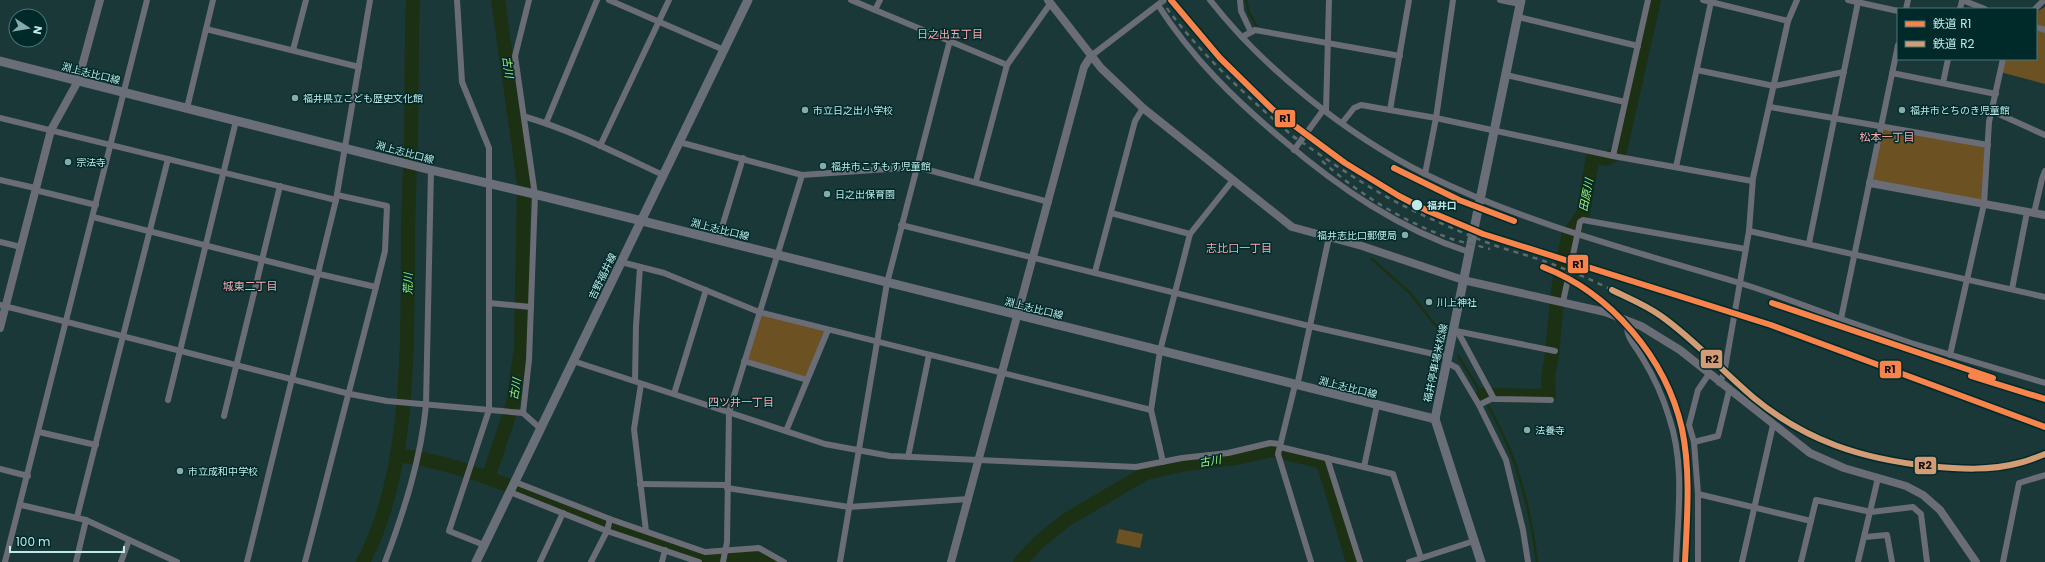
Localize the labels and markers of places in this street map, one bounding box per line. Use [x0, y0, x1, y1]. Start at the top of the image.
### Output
place label: 福井県立こども歴史文化館 [303, 91, 423, 106]
marker: 福井県立こども歴史文化館 [290, 93, 300, 103]
place label: 市立日之出小学校 [813, 103, 893, 118]
place label: 福井市とちのき児童館 [1910, 103, 2010, 118]
marker: 市立日之出小学校 [800, 105, 810, 115]
marker: 福井市とちのき児童館 [1897, 105, 1907, 115]
place label: 宗法寺 [76, 155, 106, 170]
marker: 宗法寺 [63, 157, 73, 167]
place label: 福井市こすもす児童館 [831, 159, 931, 174]
marker: 福井市こすもす児童館 [818, 161, 828, 171]
place label: 日之出保育園 [835, 187, 895, 202]
marker: 日之出保育園 [822, 189, 832, 199]
marker: 福井口 [1410, 198, 1424, 212]
place label: 福井口 [1427, 198, 1457, 213]
place label: 福井志比口郵便局 [1317, 228, 1397, 243]
marker: 福井志比口郵便局 [1400, 230, 1410, 240]
place label: 川上神社 [1437, 295, 1477, 310]
marker: 川上神社 [1424, 297, 1434, 307]
place label: 法養寺 [1535, 423, 1565, 438]
marker: 法養寺 [1522, 425, 1532, 435]
place label: 市立成和中学校 [188, 464, 258, 479]
marker: 市立成和中学校 [175, 466, 185, 476]

